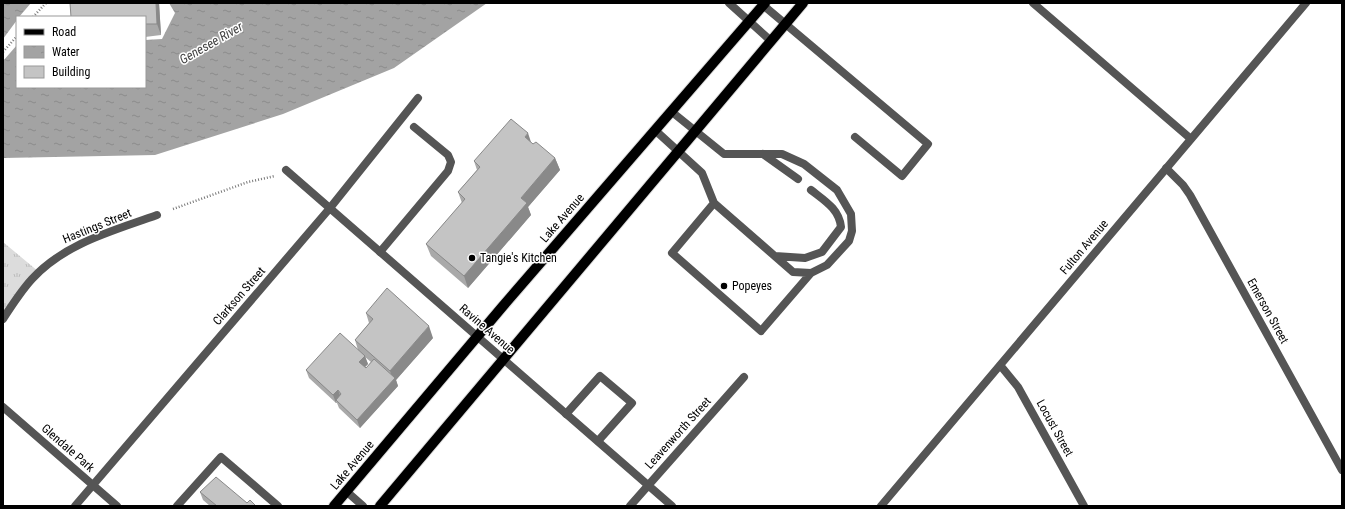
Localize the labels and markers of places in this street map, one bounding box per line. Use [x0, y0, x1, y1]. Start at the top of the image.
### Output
place label: Tangie's Kitchen [480, 251, 557, 265]
marker: Tangie's Kitchen [467, 253, 477, 263]
place label: Popeyes [732, 279, 772, 293]
marker: Popeyes [719, 281, 729, 291]

